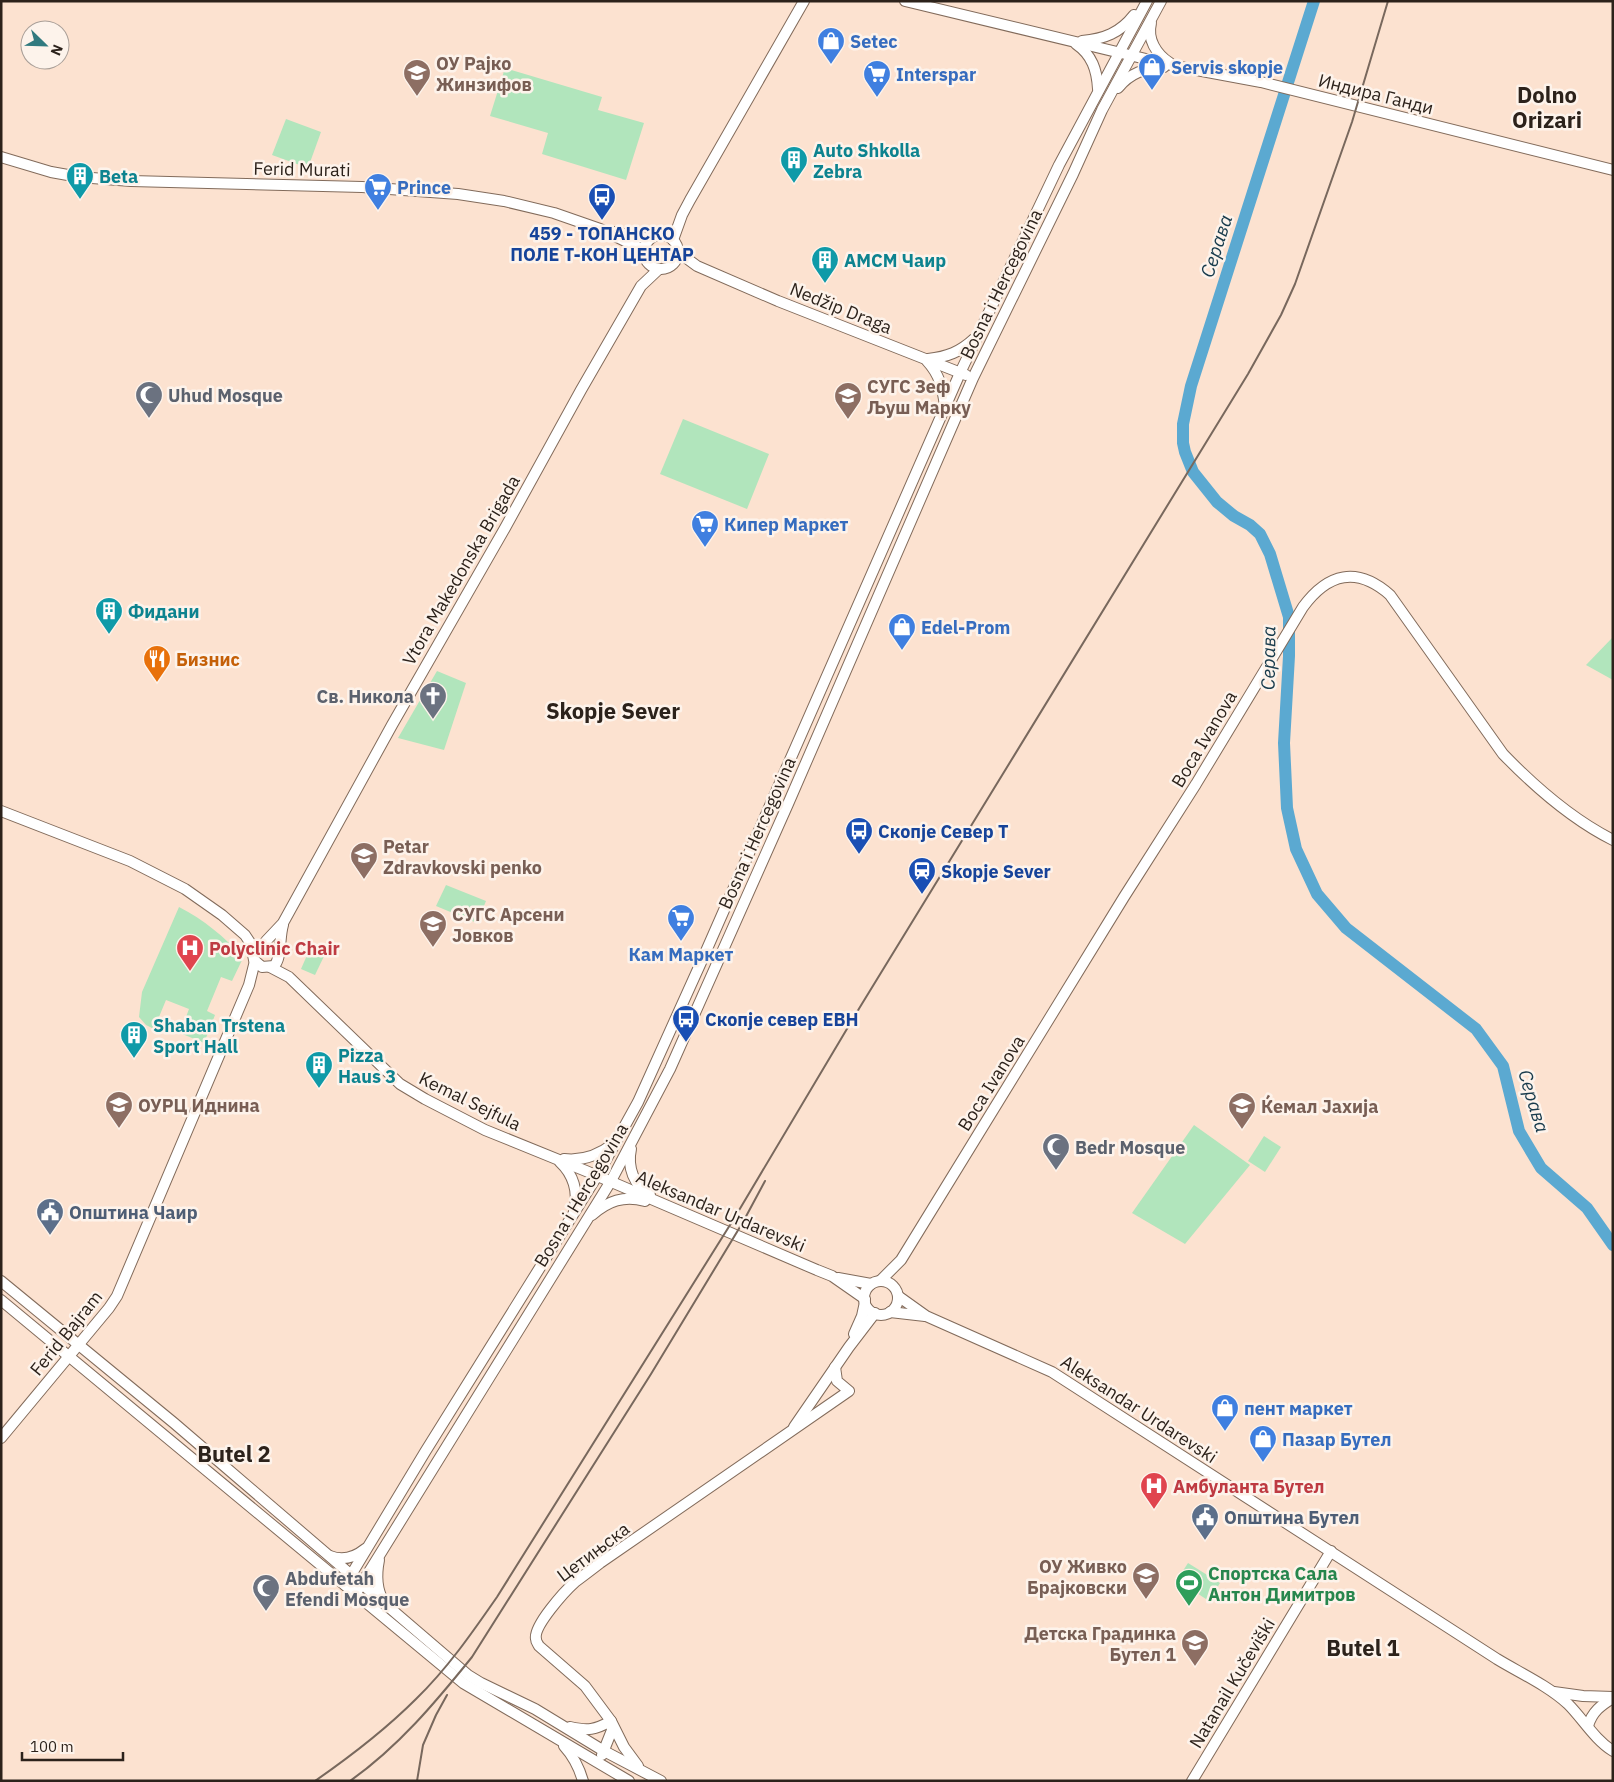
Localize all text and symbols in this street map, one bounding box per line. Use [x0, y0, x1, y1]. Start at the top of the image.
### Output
north arrow [20, 20, 70, 70]
shop icon: Setec [816, 26, 846, 65]
place label: Setec [850, 30, 898, 53]
text: N [47, 42, 67, 58]
place label: ОУ Рајко Жинзифов [436, 52, 532, 96]
shop icon: Servis skopje [1137, 52, 1167, 91]
place label: Servis skopje [1171, 56, 1283, 79]
school or university icon: ОУ Рајко Жинзифов [402, 58, 432, 97]
supermarket icon: Interspar [862, 59, 892, 98]
place label: Interspar [896, 63, 976, 86]
street label: Индира Ганди [1316, 69, 1436, 119]
district label: Dolno Orizari [1512, 80, 1582, 134]
place label: Auto Shkolla Zebra [813, 139, 920, 183]
building icon: Auto Shkolla Zebra [779, 145, 809, 184]
street label: Ferid Murati [253, 157, 351, 181]
building icon: Beta [65, 161, 95, 200]
place label: Beta [99, 165, 138, 188]
supermarket icon: Prince [363, 172, 393, 211]
place label: Prince [397, 176, 451, 199]
bus stop icon: 459 - ТОПАНСКО ПОЛЕ Т-КОН ЦЕНТАР [587, 182, 617, 221]
street label: Bosna i Hercegovina [955, 205, 1047, 363]
water label: Серава [1195, 212, 1237, 280]
place label: 459 - ТОПАНСКО ПОЛЕ Т-КОН ЦЕНТАР [510, 222, 694, 266]
building icon: АМСМ Чаир [810, 245, 840, 284]
place label: АМСМ Чаир [844, 249, 946, 272]
street label: Nedžip Draga [787, 277, 896, 339]
place label: СУГС Зеф Љуш Марку [867, 375, 971, 419]
mosque icon: Uhud Mosque [134, 380, 164, 419]
school or university icon: СУГС Зеф Љуш Марку [833, 381, 863, 420]
place label: Uhud Mosque [168, 384, 283, 407]
street label: Vtora Makedonska Brigada [397, 471, 525, 669]
supermarket icon: Кипер Маркет [690, 509, 720, 548]
place label: Кипер Маркет [724, 513, 849, 536]
building icon: Фидани [94, 596, 124, 635]
place label: Фидани [128, 600, 199, 623]
shop icon: Edel-Prom [887, 612, 917, 651]
place label: Edel-Prom [921, 616, 1010, 639]
water label: Серава [1255, 626, 1281, 690]
restaurant icon: Бизнис [142, 644, 172, 683]
place label: Бизнис [176, 648, 240, 671]
church icon: Св. Никола [418, 681, 448, 720]
place label: Св. Никола [317, 685, 414, 708]
street label: Boca Ivanova [1166, 686, 1242, 792]
district label: Skopje Sever [546, 696, 680, 725]
street label: Bosna i Hercegovina [713, 753, 801, 913]
bus stop icon: Скопје Север Т [844, 816, 874, 855]
place label: Скопје Север Т [878, 820, 1009, 843]
place label: Petar Zdravkovski penko [383, 835, 542, 879]
school or university icon: Petar Zdravkovski penko [349, 841, 379, 880]
station icon: Skopje Sever [907, 856, 937, 895]
place label: Skopje Sever [941, 860, 1051, 883]
place label: СУГС Арсени Јовков [452, 903, 564, 947]
supermarket icon: Кам Маркет [666, 903, 696, 942]
school or university icon: СУГС Арсени Јовков [418, 909, 448, 948]
hospital icon: Polyclinic Chair [175, 933, 205, 972]
place label: Polyclinic Chair [209, 937, 340, 960]
place label: Кам Маркет [629, 943, 734, 966]
bus stop icon: Скопје север ЕВН [671, 1004, 701, 1043]
place label: Скопје север ЕВН [705, 1008, 859, 1031]
place label: Shaban Trstena Sport Hall [153, 1014, 285, 1058]
building icon: Shaban Trstena Sport Hall [119, 1020, 149, 1059]
street label: Boca Ivanova [952, 1030, 1030, 1135]
place label: Pizza Haus 3 [338, 1044, 396, 1088]
building icon: Pizza Haus 3 [304, 1050, 334, 1089]
street label: Kemal Sejfula [415, 1066, 525, 1136]
water label: Серава [1513, 1067, 1555, 1135]
school or university icon: ОУРЦ Иднина [104, 1090, 134, 1129]
school or university icon: Ќемал Јахија [1227, 1091, 1257, 1130]
place label: ОУРЦ Иднина [138, 1094, 260, 1117]
place label: Ќемал Јахија [1261, 1094, 1378, 1118]
street label: Bosna i Hercegovina [529, 1119, 633, 1271]
mosque icon: Bedr Mosque [1041, 1132, 1071, 1171]
place label: Bedr Mosque [1075, 1136, 1185, 1159]
street label: Aleksandar Urdarevski [633, 1165, 809, 1257]
public building icon: Општина Чаир [35, 1197, 65, 1236]
place label: Општина Чаир [69, 1201, 198, 1224]
street label: Ferid Bajram [25, 1286, 107, 1380]
street label: Aleksandar Urdarevski [1057, 1350, 1221, 1468]
shop icon: пент маркет [1210, 1393, 1240, 1432]
place label: пент маркет [1244, 1397, 1353, 1420]
shop icon: Пазар Бутел [1248, 1424, 1278, 1463]
place label: Пазар Бутел [1282, 1428, 1391, 1451]
district label: Butel 2 [197, 1439, 271, 1468]
hospital icon: Амбуланта Бутел [1139, 1471, 1169, 1510]
place label: Амбуланта Бутел [1173, 1475, 1325, 1498]
public building icon: Општина Бутел [1190, 1502, 1220, 1541]
place label: Општина Бутел [1224, 1506, 1360, 1529]
street label: Цетињска [552, 1517, 634, 1587]
place label: ОУ Живко Брајковски [1027, 1555, 1127, 1599]
school or university icon: ОУ Живко Брајковски [1131, 1561, 1161, 1600]
place label: Спортска Сала Антон Димитров [1208, 1562, 1356, 1606]
place label: Abdufetah Efendi Mosque [285, 1567, 409, 1611]
sports icon: Спортска Сала Антон Димитров [1174, 1568, 1204, 1607]
mosque icon: Abdufetah Efendi Mosque [251, 1573, 281, 1612]
street label: Natanail Kučeviški [1184, 1614, 1280, 1752]
place label: Детска Градинка Бутел 1 [1024, 1622, 1176, 1666]
school or university icon: Детска Градинка Бутел 1 [1180, 1628, 1210, 1667]
district label: Butel 1 [1326, 1633, 1400, 1662]
scale bar [22, 1730, 124, 1762]
text: 100 m [30, 1737, 74, 1756]

